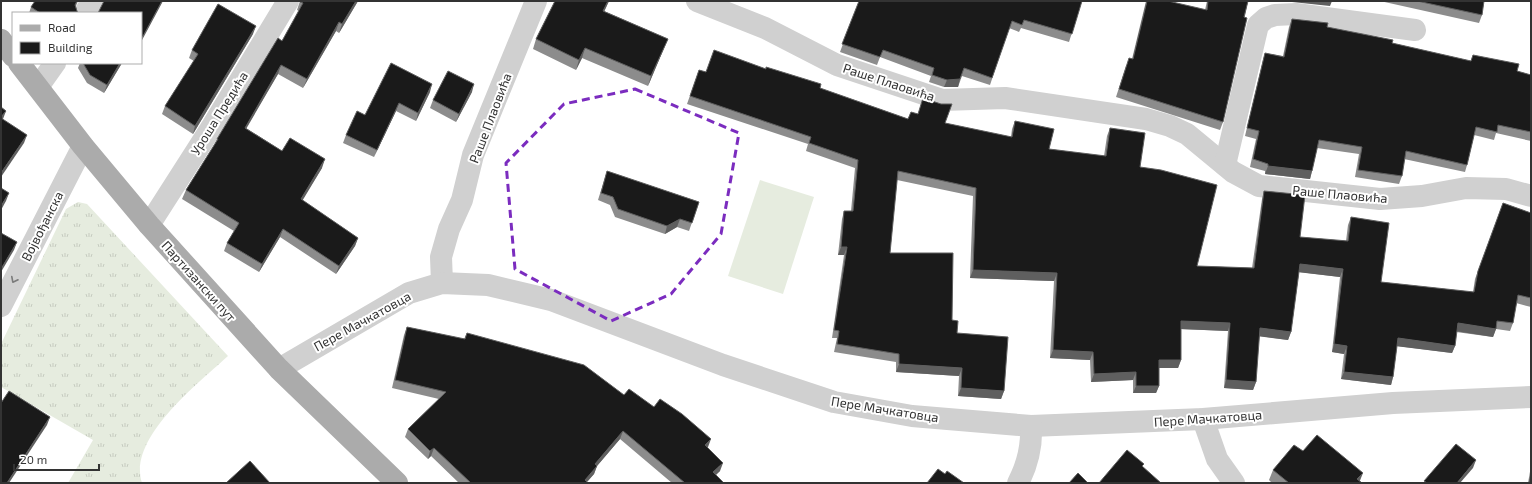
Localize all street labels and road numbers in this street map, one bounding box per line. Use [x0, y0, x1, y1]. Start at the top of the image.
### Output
street label: Раше Плаовића [841, 60, 937, 104]
street label: Уроша Предића [187, 68, 251, 158]
street label: Раше Плаовића [465, 71, 515, 165]
street label: Раше Плаовића [1292, 182, 1388, 206]
street label: Војвођанска [18, 188, 66, 264]
street label: Партизански пут [158, 237, 240, 325]
street label: Пере Мачкатовца [311, 288, 413, 354]
street label: Пере Мачкатовца [830, 393, 940, 425]
street label: Пере Мачкатовца [1153, 406, 1263, 430]

